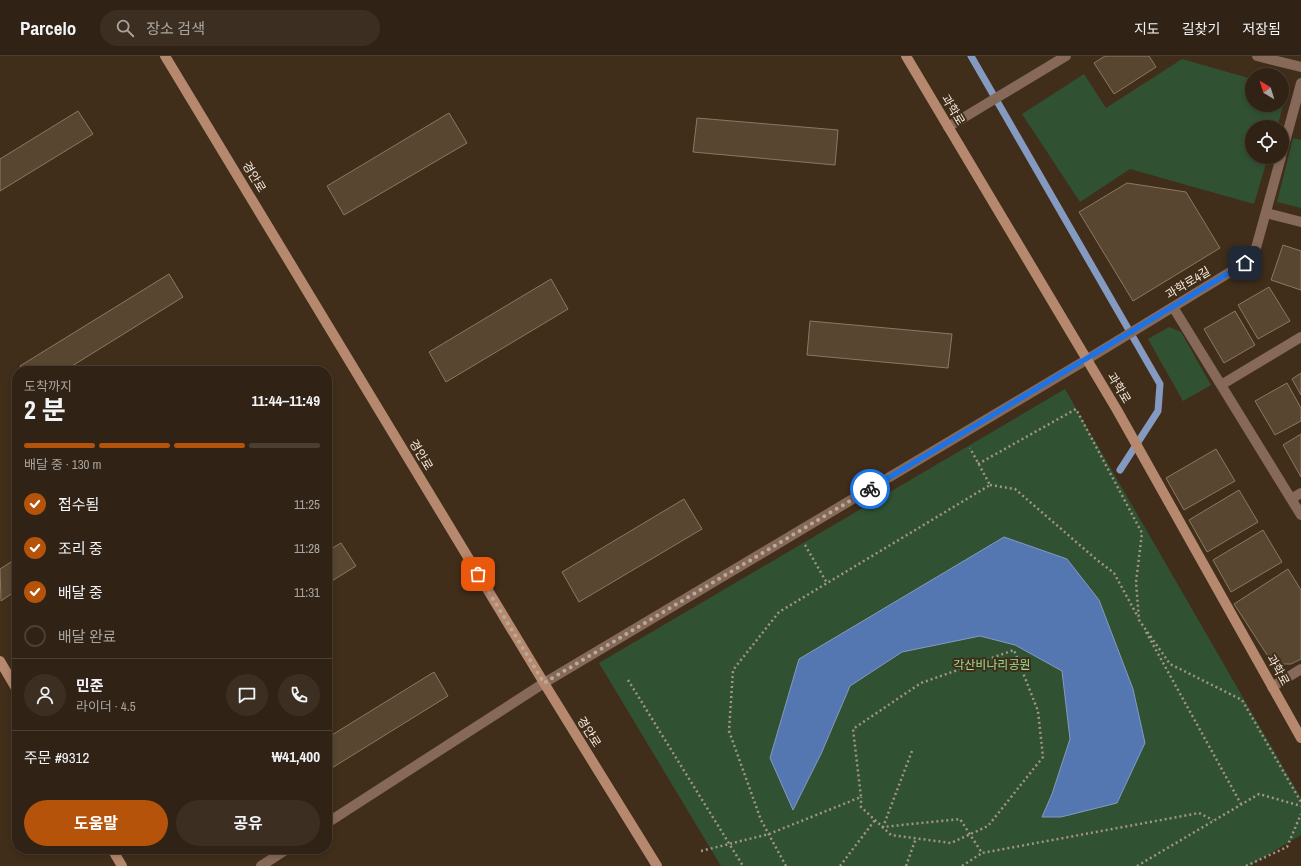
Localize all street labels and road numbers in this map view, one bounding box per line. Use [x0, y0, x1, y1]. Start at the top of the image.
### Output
street label: 과학로 [938, 92, 968, 128]
street label: 경안로 [239, 159, 269, 195]
street label: 과학로4길 [1163, 263, 1213, 303]
street label: 과학로 [1104, 370, 1134, 406]
street label: 경안로 [406, 437, 436, 473]
street label: 과학로 [1263, 652, 1293, 688]
street label: 경안로 [573, 714, 605, 750]

